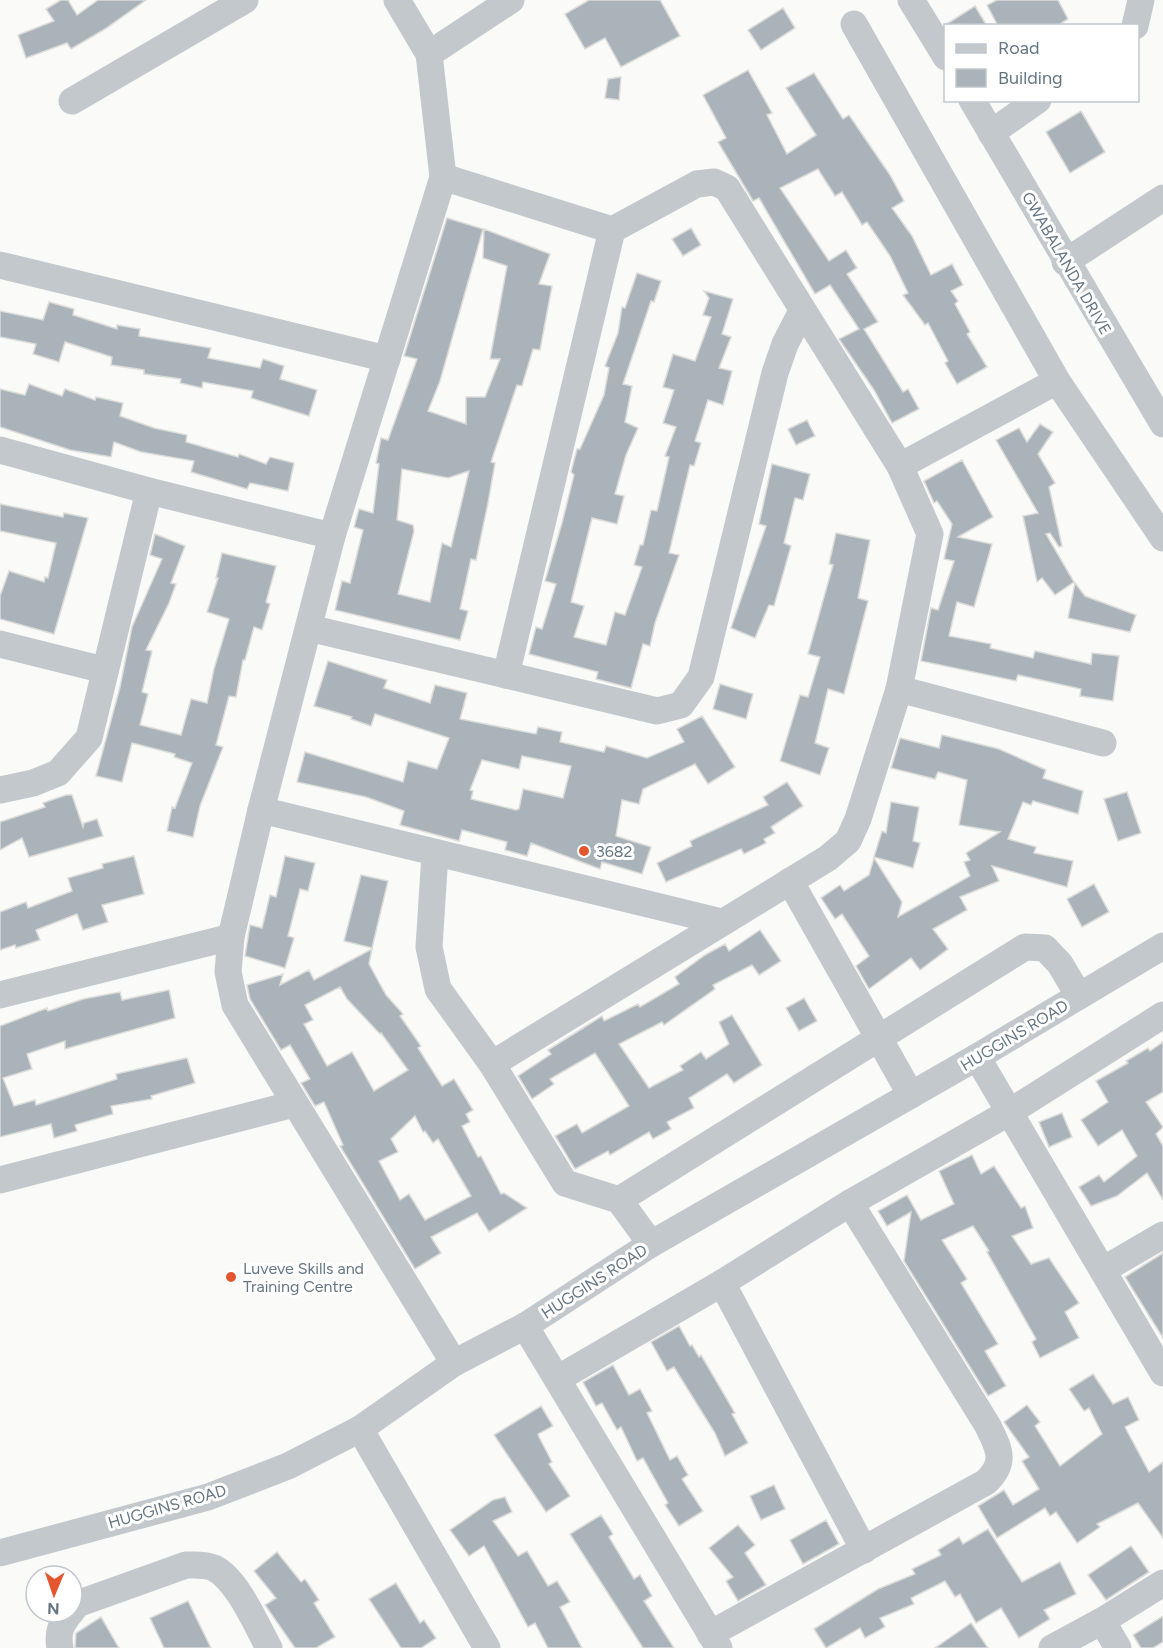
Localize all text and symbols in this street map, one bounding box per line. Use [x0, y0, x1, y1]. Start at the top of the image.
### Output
legend [944, 24, 1139, 102]
text: Road [998, 37, 1039, 59]
text: Building [998, 67, 1063, 89]
street label: GWABALANDA DRIVE [1018, 188, 1115, 338]
place label: 3682 [596, 842, 633, 861]
marker: 3682 [577, 844, 591, 858]
street label: HUGGINS ROAD [957, 996, 1072, 1075]
street label: HUGGINS ROAD [538, 1240, 651, 1323]
place label: Luveve Skills and Training Centre [243, 1259, 364, 1296]
marker: Luveve Skills and Training Centre [224, 1270, 238, 1284]
street label: HUGGINS ROAD [106, 1481, 228, 1532]
north arrow [24, 1564, 84, 1624]
text: N [47, 1599, 60, 1618]

